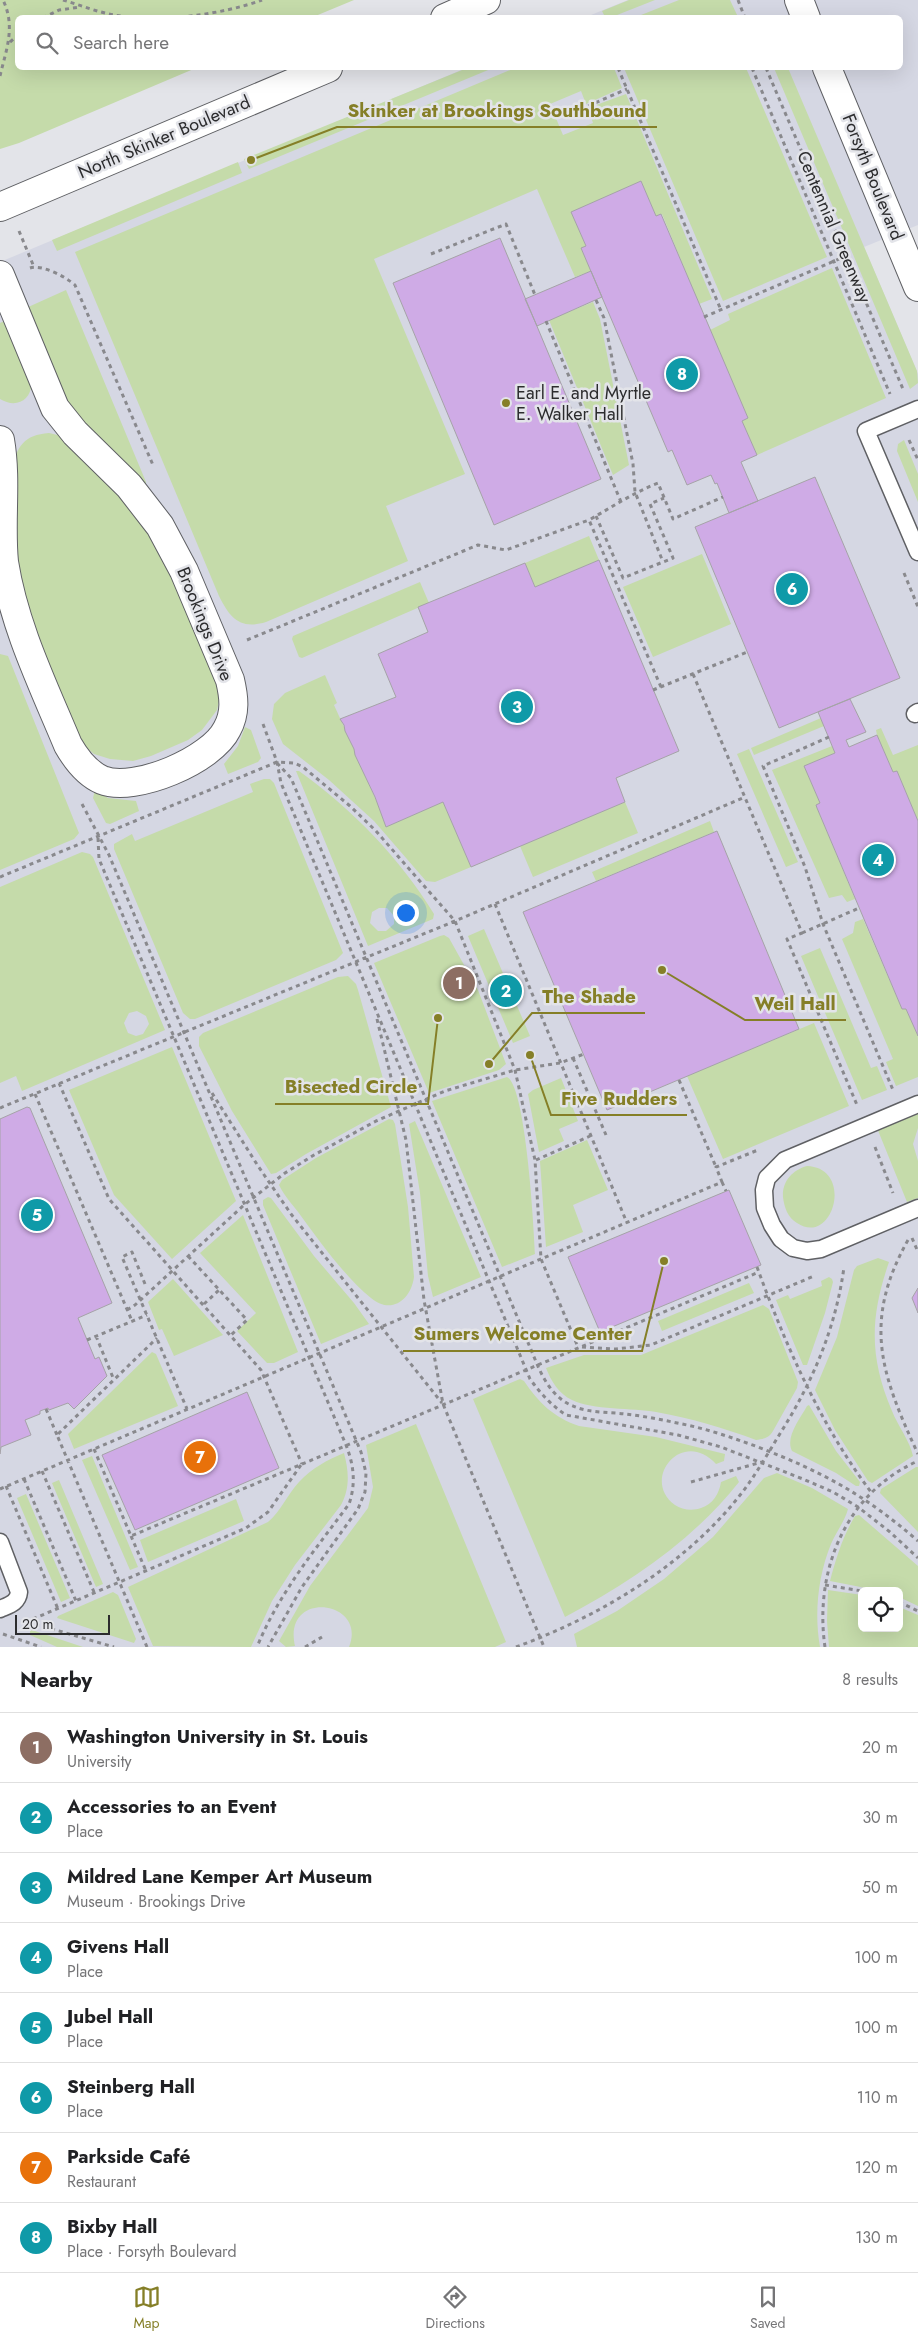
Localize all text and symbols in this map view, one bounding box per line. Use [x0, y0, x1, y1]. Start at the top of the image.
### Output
search box [15, 15, 903, 70]
icon: search [33, 29, 61, 57]
text: Search here [73, 29, 169, 56]
street label: North Skinker Boulevard [74, 89, 254, 185]
callout: Skinker at Brookings Southbound [337, 93, 657, 127]
text: Skinker at Brookings Southbound [347, 97, 647, 124]
street label: Forsyth Boulevard [836, 110, 910, 244]
street label: Centennial Greenway [790, 147, 878, 307]
pin: 8 [666, 355, 698, 393]
place label: Earl E. and Myrtle E. Walker Hall [516, 380, 651, 427]
marker: Earl E. and Myrtle E. Walker Hall [500, 397, 512, 409]
street label: Brookings Drive [170, 563, 240, 685]
pin: 6 [776, 570, 808, 608]
pin: 3 [501, 688, 533, 726]
pin: 4 [862, 841, 894, 879]
your location [393, 900, 419, 926]
pin: 1 [443, 964, 475, 1002]
pin: 2 [490, 972, 522, 1010]
callout: The Shade [532, 979, 645, 1013]
text: The Shade [542, 983, 636, 1010]
callout: Weil Hall [745, 986, 846, 1020]
text: Weil Hall [754, 990, 836, 1017]
callout: Bisected Circle [275, 1070, 428, 1104]
text: Bisected Circle [285, 1073, 417, 1100]
callout: Five Rudders [551, 1081, 687, 1115]
text: Five Rudders [561, 1085, 677, 1112]
pin: 5 [21, 1196, 53, 1234]
callout: Sumers Welcome Center [403, 1317, 642, 1351]
text: Sumers Welcome Center [414, 1320, 633, 1347]
pin: 7 [184, 1438, 216, 1476]
map controls [858, 1587, 903, 1632]
button: locate [858, 1587, 903, 1632]
scale bar [15, 1612, 110, 1635]
text: 20 m [22, 1614, 54, 1634]
text: Nearby [20, 1665, 92, 1695]
text: 8 results [842, 1668, 898, 1691]
text: Washington University in St. Louis [67, 1723, 368, 1750]
text: 1 [32, 1736, 40, 1759]
text: 20 m [862, 1736, 898, 1759]
text: University [67, 1750, 132, 1773]
text: Accessories to an Event [67, 1793, 276, 1820]
text: 2 [31, 1806, 41, 1829]
text: 30 m [862, 1806, 898, 1829]
text: Place [67, 1820, 103, 1843]
text: Mildred Lane Kemper Art Museum [67, 1863, 372, 1890]
text: 3 [31, 1876, 41, 1899]
text: 50 m [862, 1876, 898, 1899]
text: Museum · Brookings Drive [67, 1890, 246, 1913]
text: Givens Hall [67, 1933, 169, 1960]
text: 4 [30, 1946, 42, 1969]
text: 100 m [854, 1946, 898, 1969]
text: Place [67, 1960, 103, 1983]
text: Jubel Hall [67, 2003, 153, 2030]
text: 5 [31, 2016, 41, 2039]
text: 100 m [854, 2016, 898, 2039]
text: Place [67, 2030, 103, 2053]
text: Steinberg Hall [67, 2073, 195, 2100]
text: 6 [31, 2086, 41, 2109]
text: 110 m [857, 2086, 898, 2109]
text: Place [67, 2100, 103, 2123]
text: Parkside Café [67, 2143, 190, 2170]
text: 7 [31, 2156, 41, 2179]
text: 120 m [855, 2156, 898, 2179]
text: Restaurant [67, 2170, 136, 2193]
text: Bixby Hall [67, 2213, 157, 2240]
text: 8 [31, 2226, 41, 2249]
text: 130 m [855, 2226, 898, 2249]
text: Place · Forsyth Boulevard [67, 2240, 237, 2263]
tab: Map [133, 2283, 161, 2333]
tab: Directions [426, 2283, 485, 2333]
tab: Saved [750, 2283, 785, 2333]

